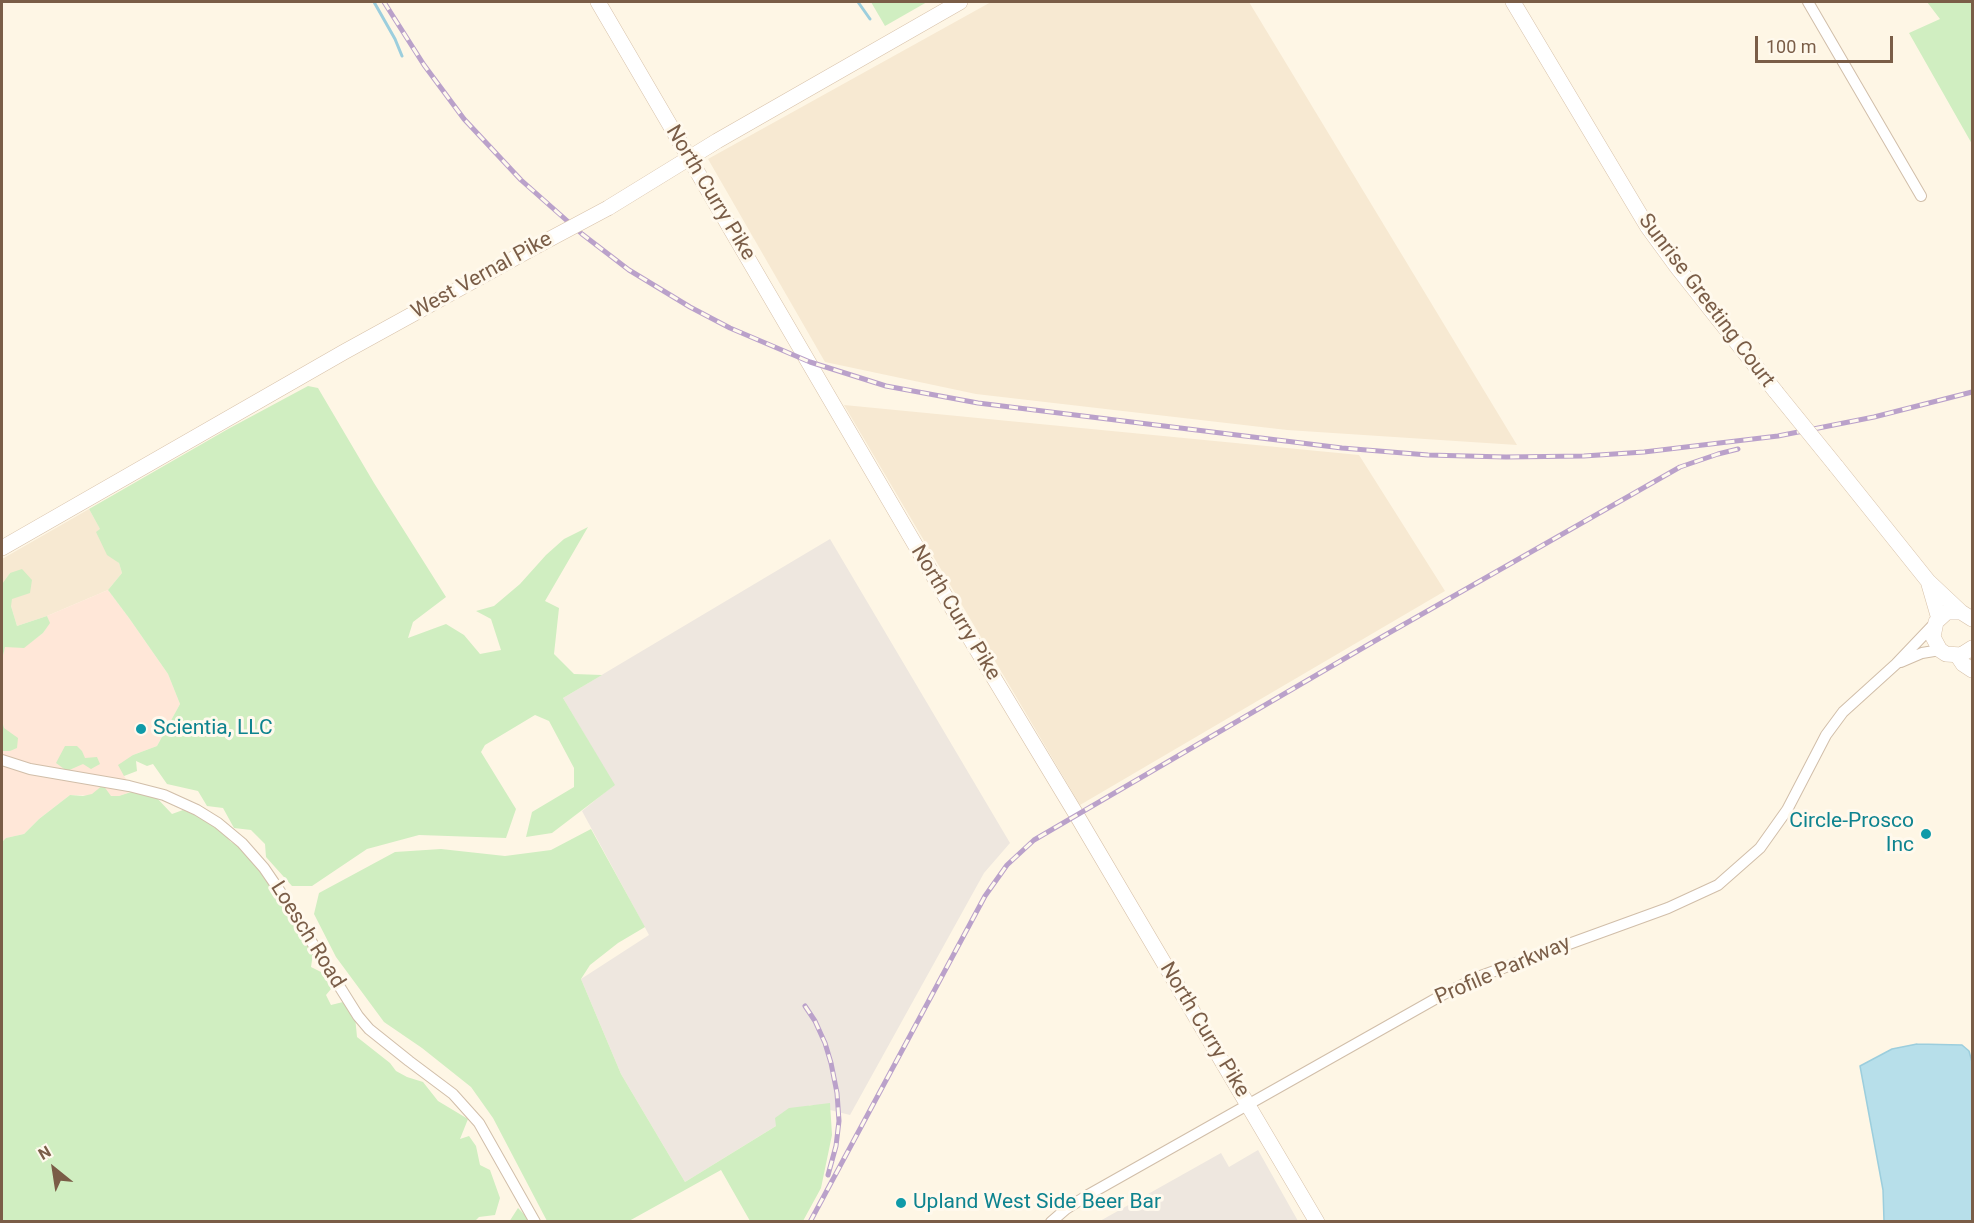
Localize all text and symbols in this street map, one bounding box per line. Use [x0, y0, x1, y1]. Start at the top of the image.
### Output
scale bar [1758, 24, 1896, 62]
text: 100 m [1766, 36, 1817, 57]
street label: North Curry Pike [660, 121, 760, 265]
street label: Sunrise Greeting Court [1632, 209, 1780, 393]
street label: West Vernal Pike [407, 227, 557, 325]
street label: North Curry Pike [905, 541, 1005, 685]
place label: Scientia, LLC [153, 716, 273, 742]
marker: Scientia, LLC [134, 722, 148, 736]
place label: Circle-Prosco Inc [1789, 809, 1914, 859]
marker: Circle-Prosco Inc [1919, 827, 1933, 841]
street label: Loesch Road [264, 877, 350, 993]
street label: Profile Parkway [1432, 931, 1574, 1011]
street label: North Curry Pike [1154, 958, 1254, 1102]
north arrow [24, 1139, 84, 1199]
text: N [35, 1142, 54, 1164]
place label: Upland West Side Beer Bar [913, 1190, 1161, 1216]
marker: Upland West Side Beer Bar [894, 1196, 908, 1210]

